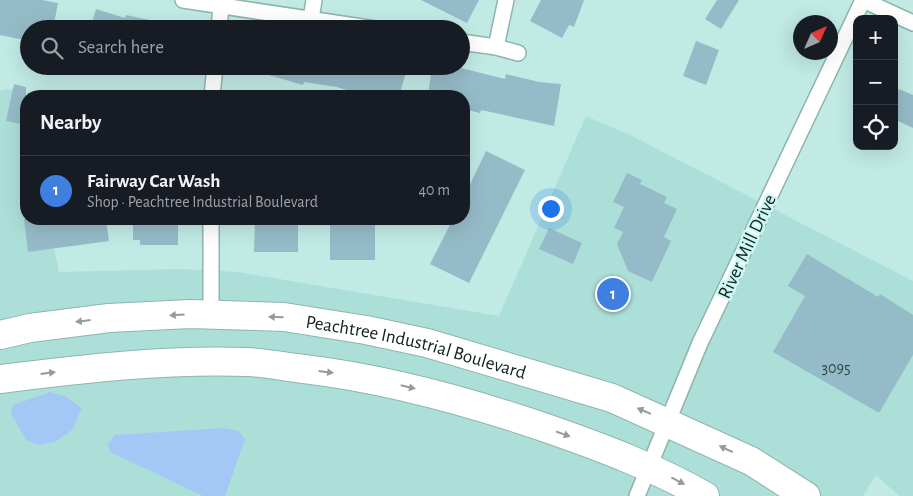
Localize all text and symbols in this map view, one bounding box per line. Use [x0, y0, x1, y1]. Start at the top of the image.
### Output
north arrow [793, 15, 838, 60]
map controls [853, 15, 898, 150]
button: + [853, 15, 898, 60]
search box [20, 20, 470, 75]
icon: search [38, 34, 66, 62]
text: Search here [78, 38, 164, 57]
button: − [853, 60, 898, 105]
button: locate [853, 105, 898, 150]
text: Nearby [40, 112, 101, 133]
text: Fairway Car Wash [87, 172, 220, 191]
text: 1 [53, 182, 59, 198]
text: 40 m [418, 182, 450, 198]
street label: River Mill Drive [715, 192, 780, 302]
text: Shop · Peachtree Industrial Boulevard [87, 194, 318, 210]
your location [538, 196, 564, 222]
pin: 1 [597, 275, 629, 313]
one-way arrow [169, 311, 185, 319]
one-way arrow [268, 313, 284, 321]
street label: Peachtree Industrial Boulevard [304, 313, 528, 383]
one-way arrow [75, 317, 91, 325]
house number: 3095 [821, 360, 851, 376]
one-way arrow [319, 368, 335, 376]
one-way arrow [41, 369, 57, 377]
one-way arrow [400, 383, 415, 391]
one-way arrow [636, 407, 651, 414]
one-way arrow [556, 430, 571, 438]
one-way arrow [719, 445, 734, 453]
one-way arrow [671, 477, 685, 485]

